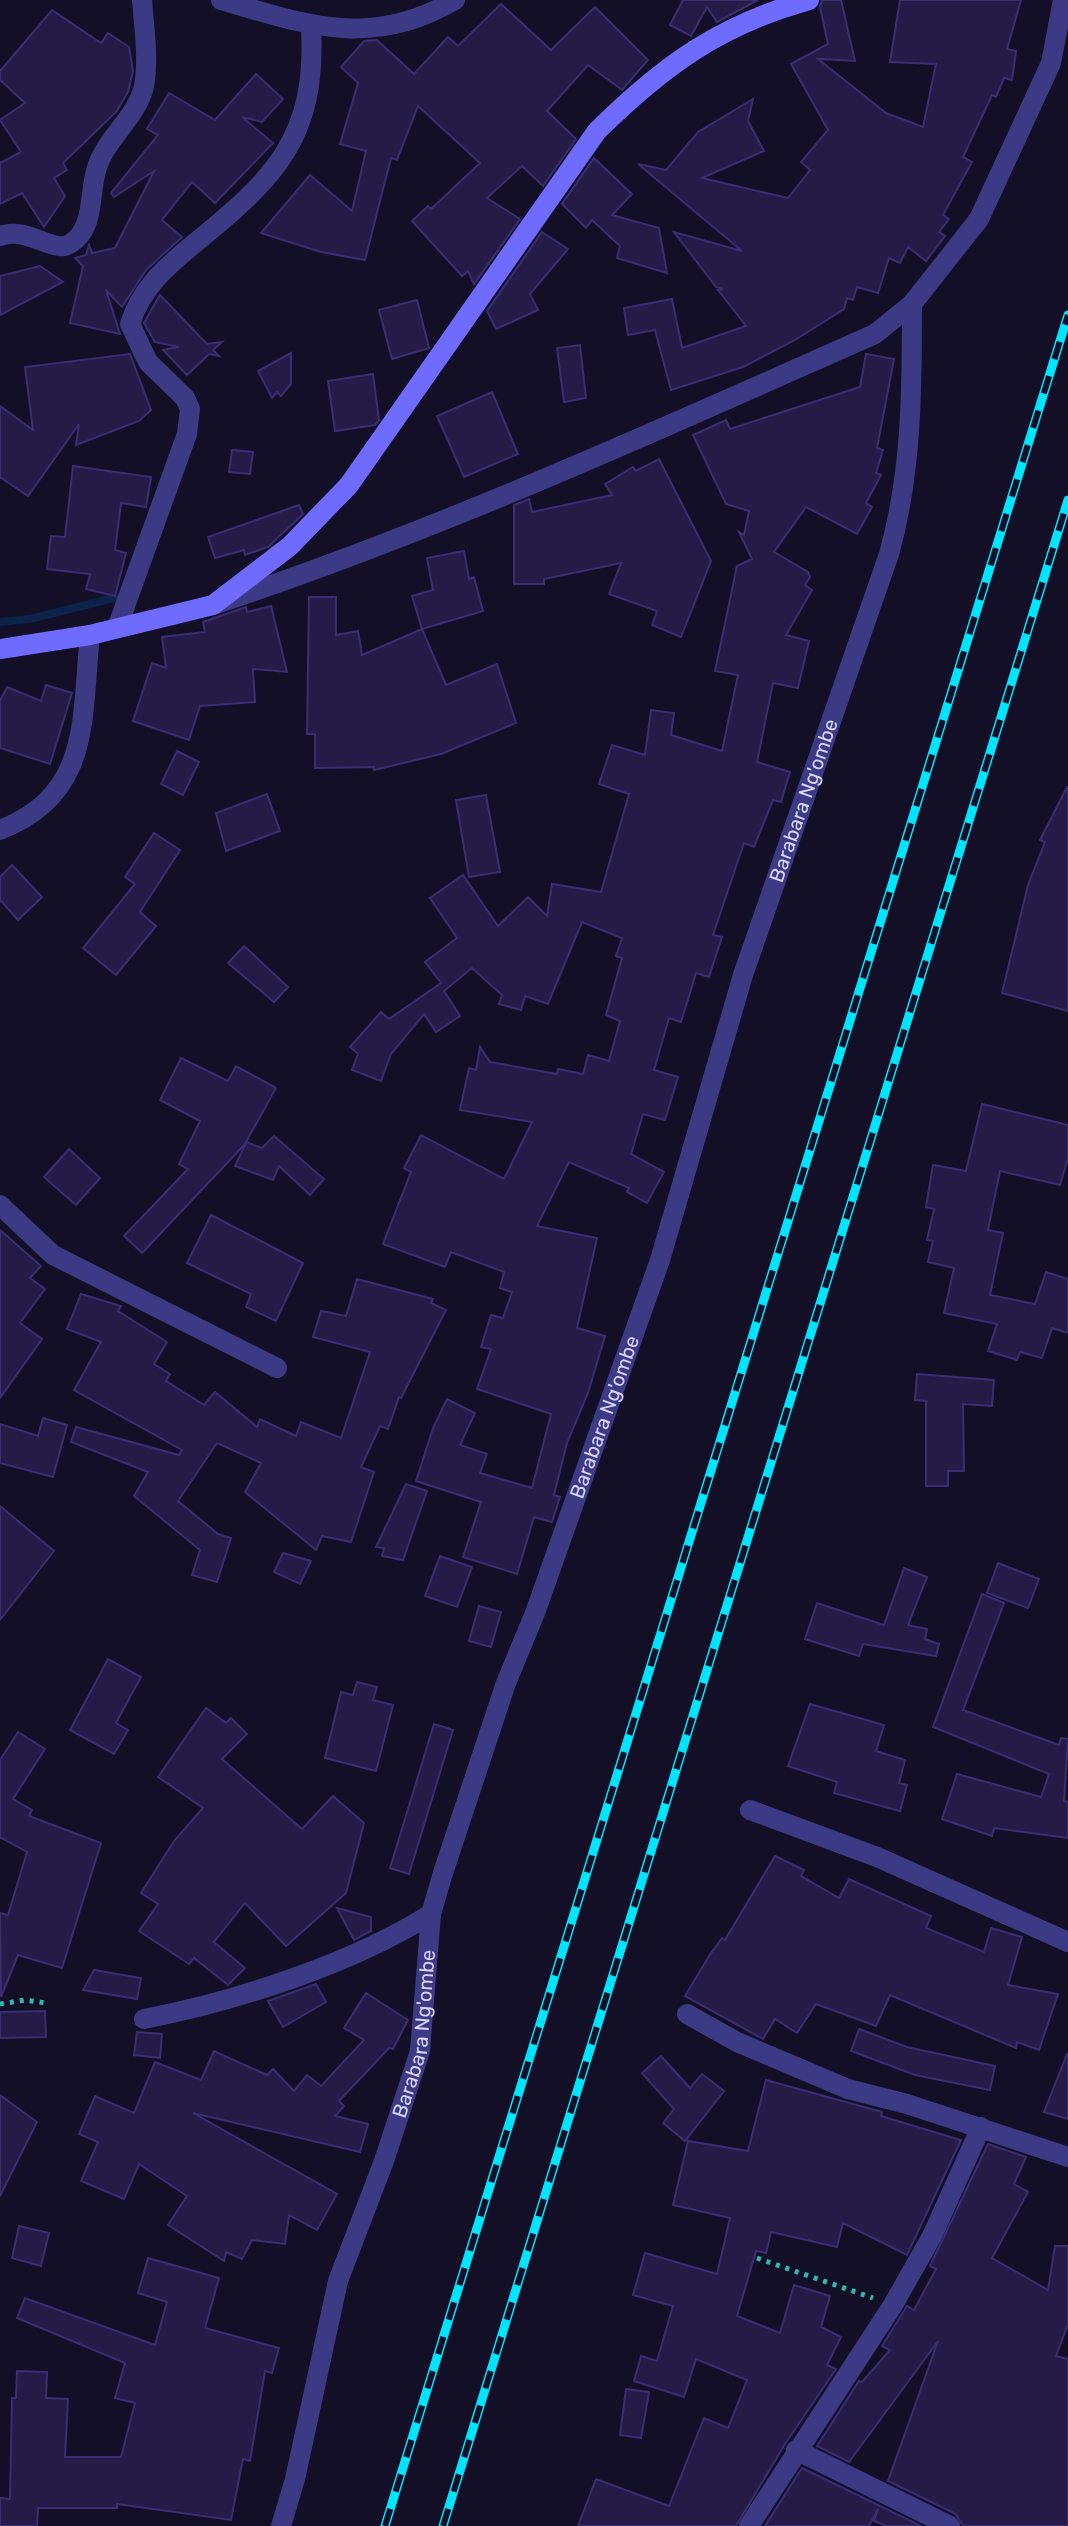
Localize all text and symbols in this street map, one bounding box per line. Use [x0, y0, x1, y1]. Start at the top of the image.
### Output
street label: Barabara Ng'ombe [764, 716, 843, 885]
street label: Barabara Ng'ombe [565, 1332, 644, 1502]
street label: Barabara Ng'ombe [387, 1949, 440, 2121]

